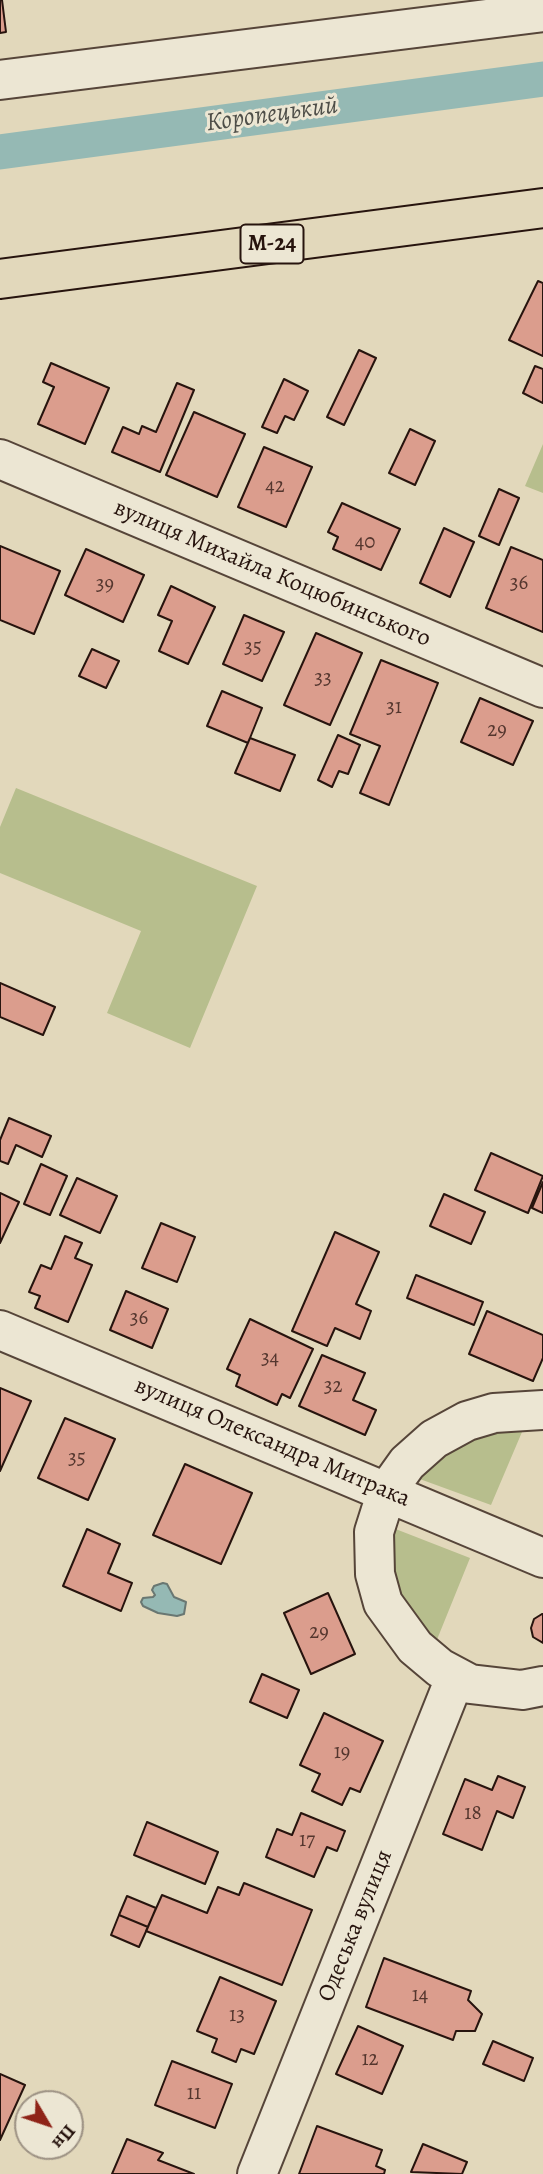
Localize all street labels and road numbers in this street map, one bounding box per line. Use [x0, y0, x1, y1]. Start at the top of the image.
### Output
road number: М-24 [240, 224, 304, 264]
street label: вулиця Михайла Коцюбинського [109, 494, 435, 654]
street label: вулиця Олександра Митрака [130, 1372, 414, 1514]
street label: Одеська вулиця [312, 1846, 400, 2006]

